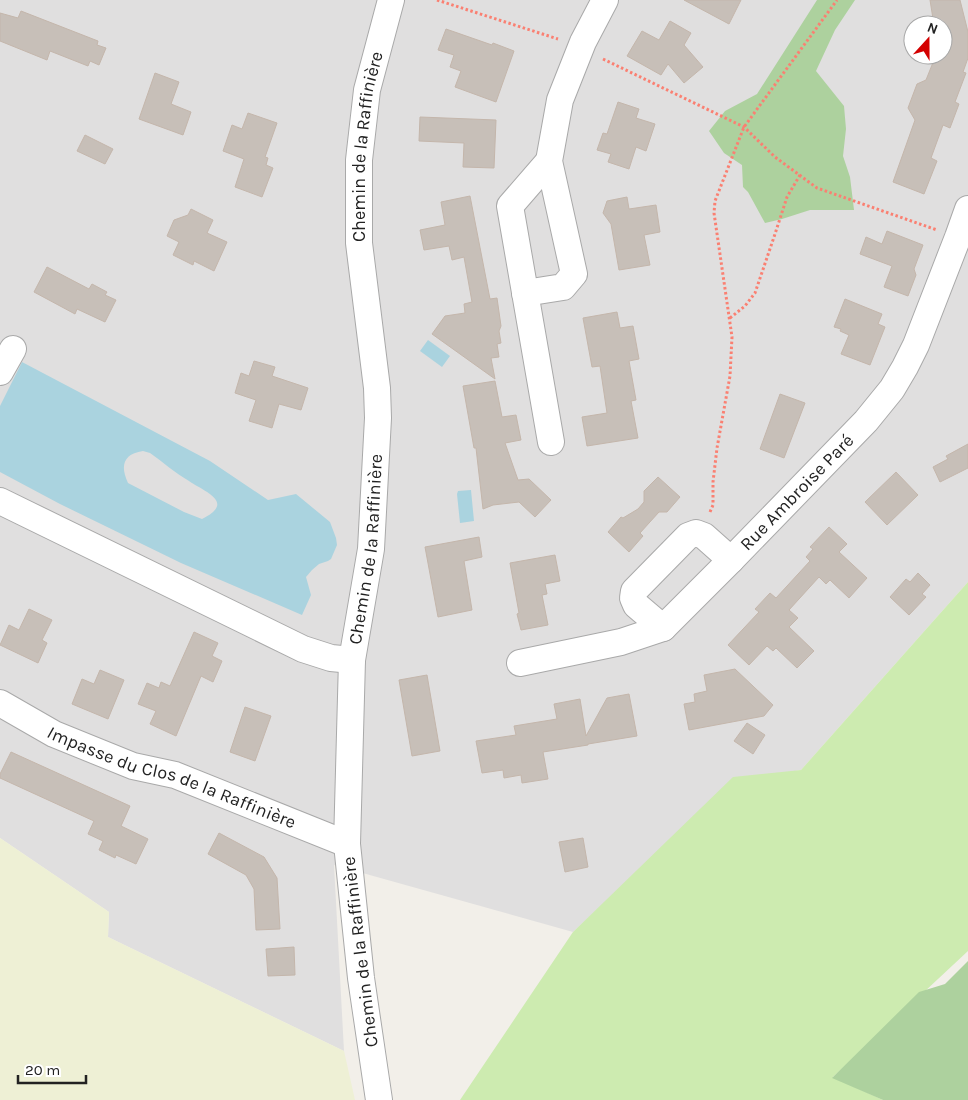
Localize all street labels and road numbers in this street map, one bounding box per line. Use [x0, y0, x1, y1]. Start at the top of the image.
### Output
street label: Chemin de la Raffinière [348, 49, 388, 242]
street label: Rue Ambroise Paré [735, 429, 858, 555]
street label: Chemin de la Raffinière [344, 453, 387, 646]
street label: Impasse du Clos de la Raffinière [43, 721, 299, 833]
street label: Chemin de la Raffinière [337, 855, 383, 1049]

